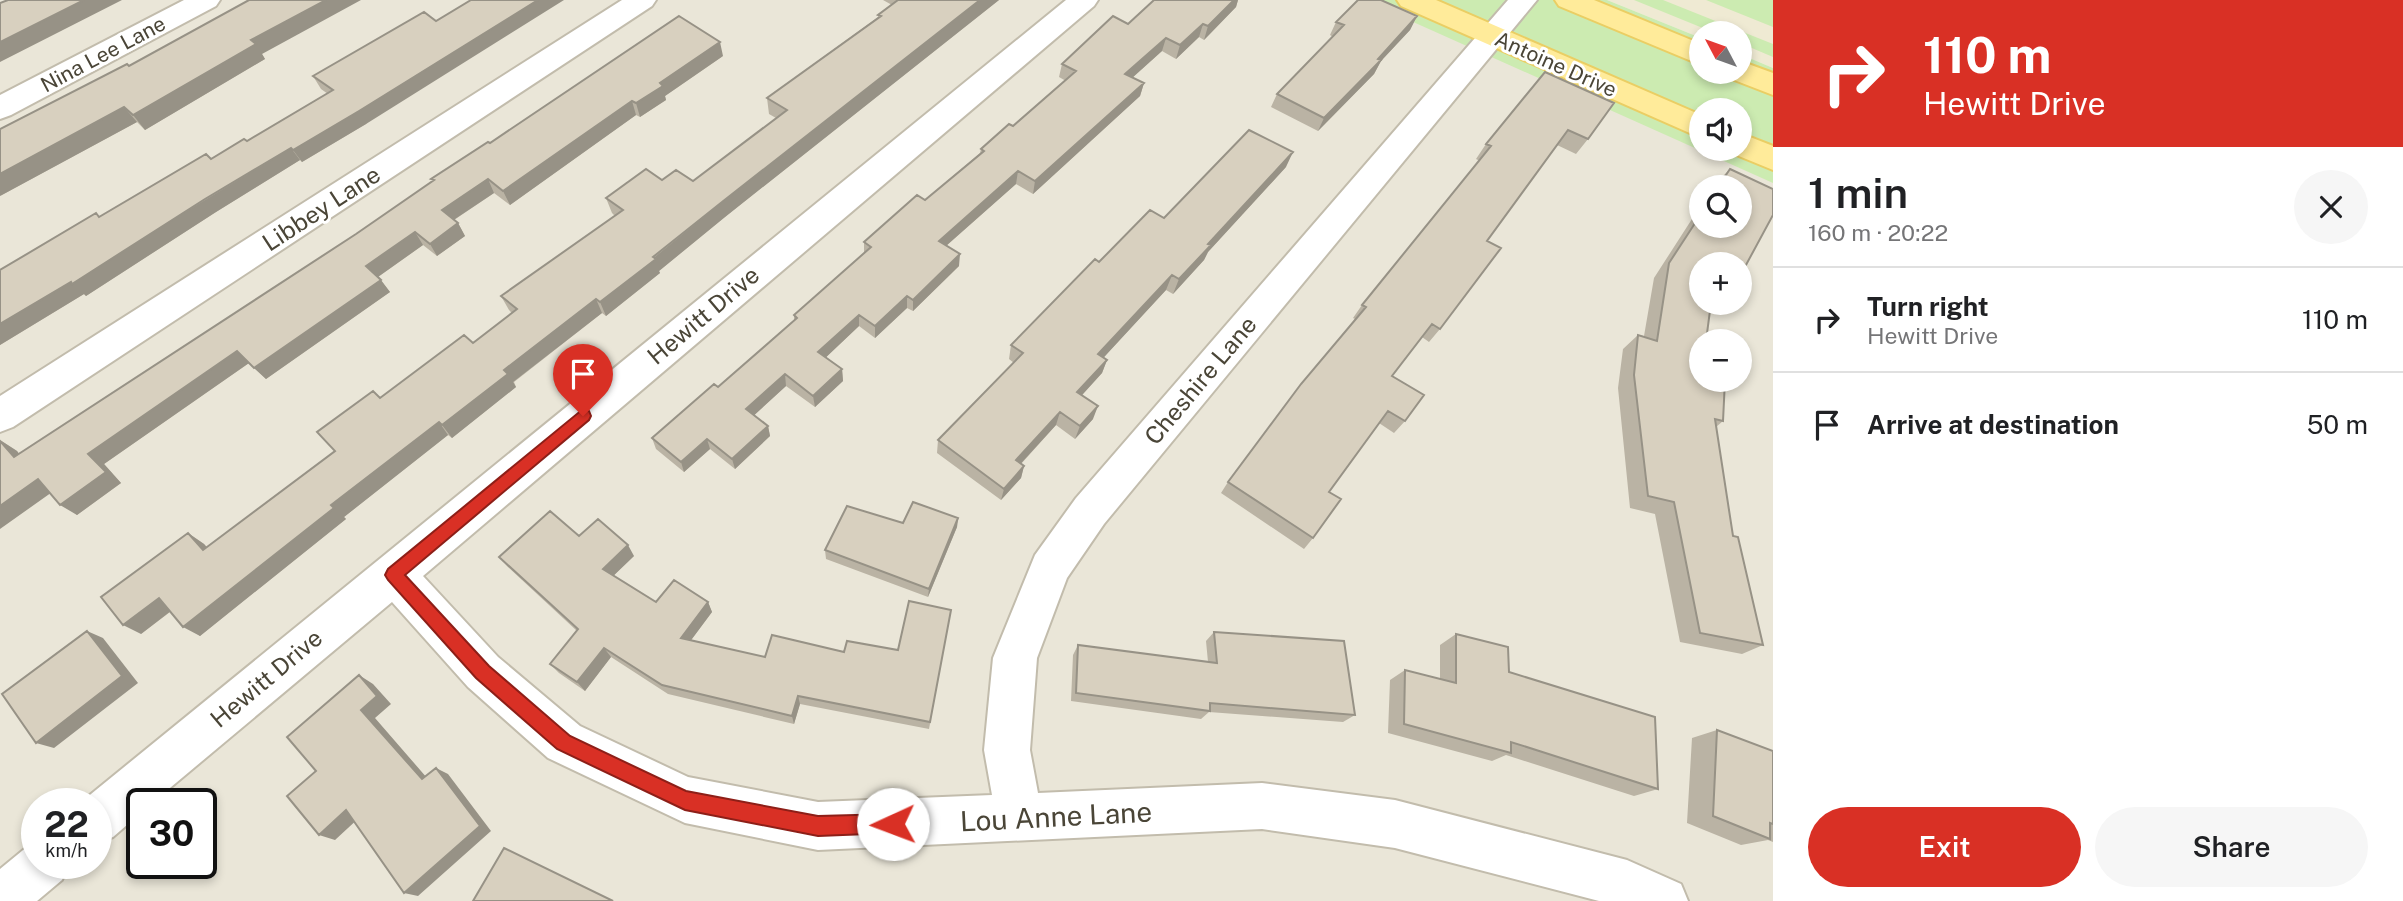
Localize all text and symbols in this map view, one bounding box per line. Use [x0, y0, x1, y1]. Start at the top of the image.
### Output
street label: Nina Lee Lane [36, 11, 170, 97]
north arrow [1689, 21, 1752, 84]
map controls [1689, 21, 1752, 392]
street label: Antoine Drive [1491, 26, 1621, 102]
text: 110 m [1923, 26, 2051, 84]
icon: right [1808, 28, 1899, 119]
text: Hewitt Drive [1923, 85, 2106, 122]
button: sound [1689, 98, 1752, 161]
street label: Libbey Lane [257, 160, 385, 256]
text: 1 min [1808, 168, 1908, 217]
button: close [2294, 170, 2368, 244]
button: search [1689, 175, 1752, 238]
text: 160 m · 20:22 [1808, 219, 1948, 246]
button: + [1689, 252, 1752, 315]
street label: Hewitt Drive [642, 260, 764, 370]
text: Turn right [1867, 291, 1989, 322]
icon: right [1808, 301, 1846, 339]
text: 110 m [2302, 304, 2368, 335]
street label: Cheshire Lane [1138, 310, 1262, 450]
text: Hewitt Drive [1867, 322, 1998, 349]
button: − [1689, 329, 1752, 392]
pin [553, 344, 613, 416]
icon: arrive [564, 355, 602, 393]
icon: arrive [1808, 406, 1846, 444]
text: Arrive at destination [1867, 409, 2119, 440]
text: 50 m [2307, 409, 2368, 440]
street label: Hewitt Drive [205, 623, 327, 733]
position arrow [856, 787, 930, 861]
speed limit sign: 30 [126, 788, 217, 879]
street label: Lou Anne Lane [959, 794, 1153, 838]
text: 22 [44, 804, 89, 845]
button: Exit [1808, 807, 2081, 887]
button: Share [2095, 807, 2368, 887]
text: km/h [45, 840, 88, 861]

